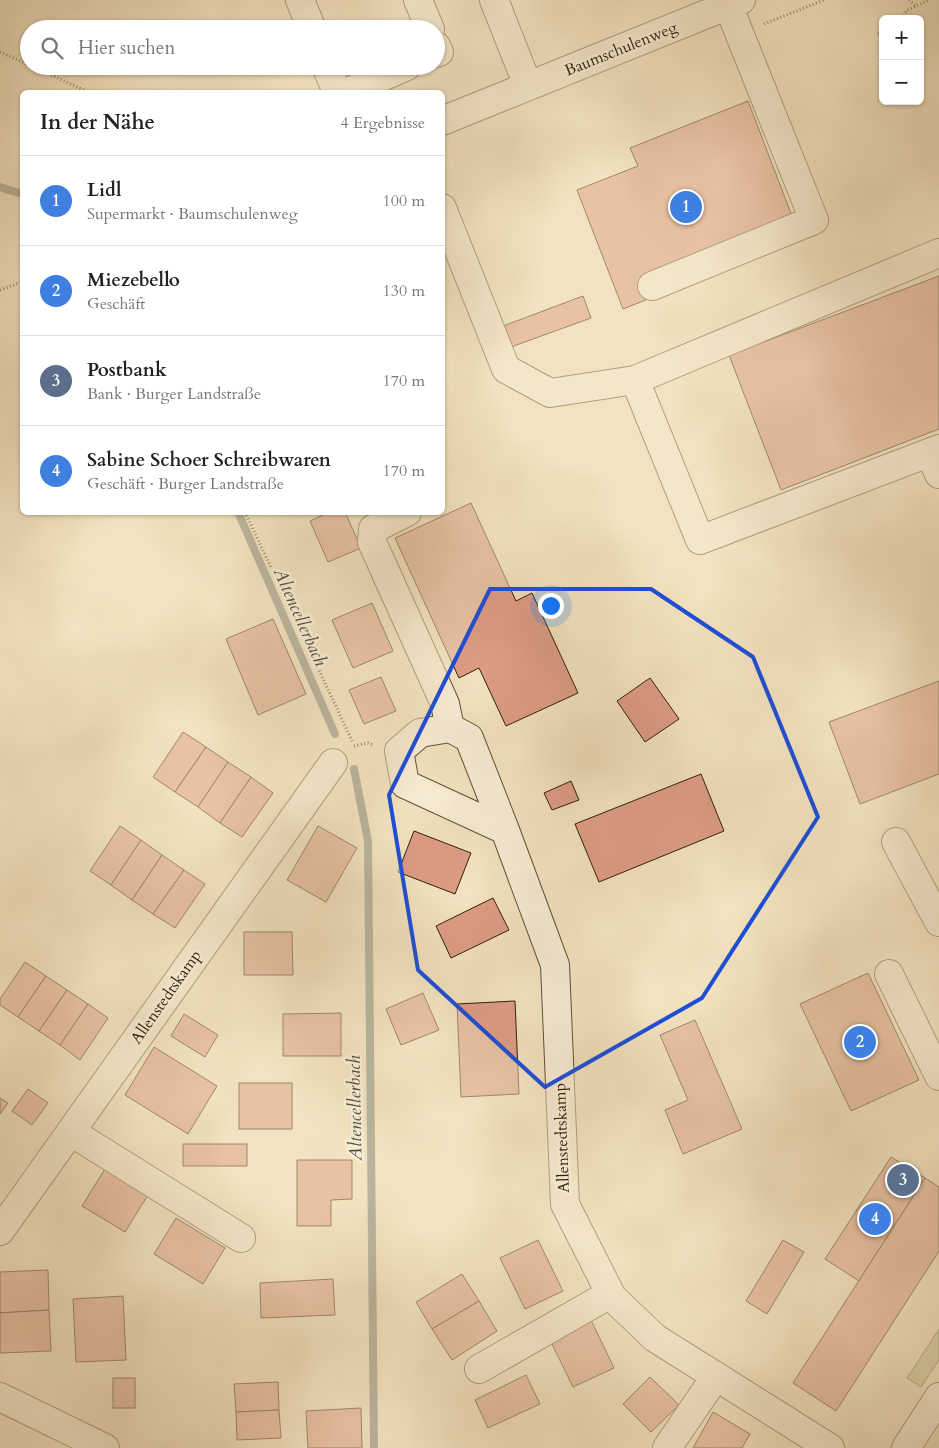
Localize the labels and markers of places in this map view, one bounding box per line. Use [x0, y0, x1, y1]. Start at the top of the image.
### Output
pin: 1 [670, 188, 702, 226]
pin: 2 [844, 1023, 876, 1061]
pin: 3 [887, 1161, 919, 1199]
pin: 4 [859, 1200, 891, 1238]

